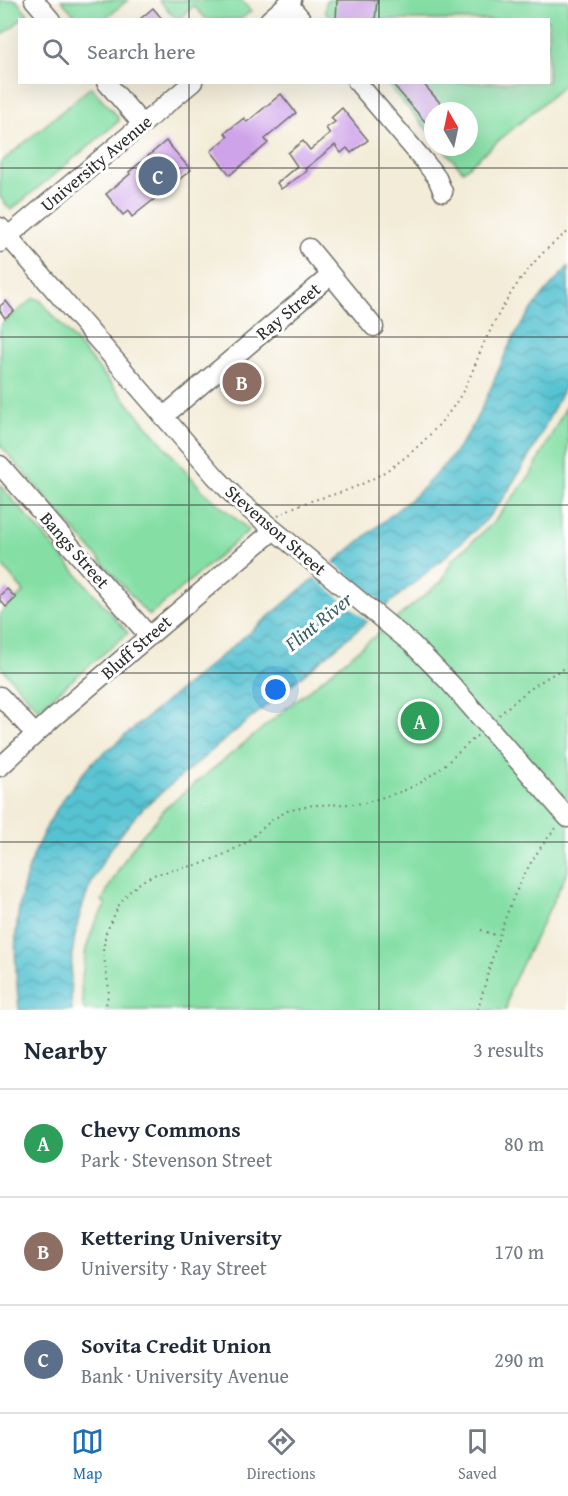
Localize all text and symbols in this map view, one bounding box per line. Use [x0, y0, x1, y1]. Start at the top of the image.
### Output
search box [18, 18, 550, 84]
icon: search [39, 35, 72, 68]
text: Search here [87, 35, 196, 67]
north arrow [424, 102, 478, 156]
street label: University Avenue [34, 108, 158, 218]
pin: C [138, 154, 178, 198]
street label: Ray Street [250, 275, 327, 346]
pin: B [222, 360, 262, 404]
street label: Stevenson Street [219, 478, 333, 582]
street label: Bangs Street [34, 506, 117, 595]
water label: Flint River [277, 584, 359, 658]
street label: Bluff Street [95, 608, 178, 685]
your location [261, 675, 290, 704]
pin: A [400, 698, 440, 744]
text: Nearby [24, 1030, 107, 1069]
text: 3 results [473, 1035, 544, 1064]
text: Chevy Commons [81, 1113, 241, 1145]
text: A [37, 1129, 50, 1158]
text: 80 m [504, 1129, 544, 1158]
text: Park · Stevenson Street [81, 1145, 272, 1174]
text: Kettering University [81, 1221, 282, 1253]
text: B [37, 1237, 50, 1266]
text: 170 m [494, 1237, 544, 1266]
text: University · Ray Street [81, 1253, 267, 1282]
text: Sovita Credit Union [81, 1329, 271, 1361]
text: C [38, 1345, 49, 1374]
text: 290 m [494, 1345, 544, 1374]
text: Bank · University Avenue [81, 1361, 289, 1390]
tab: Map [71, 1425, 104, 1485]
tab: Directions [247, 1425, 316, 1485]
tab: Saved [458, 1425, 497, 1485]

